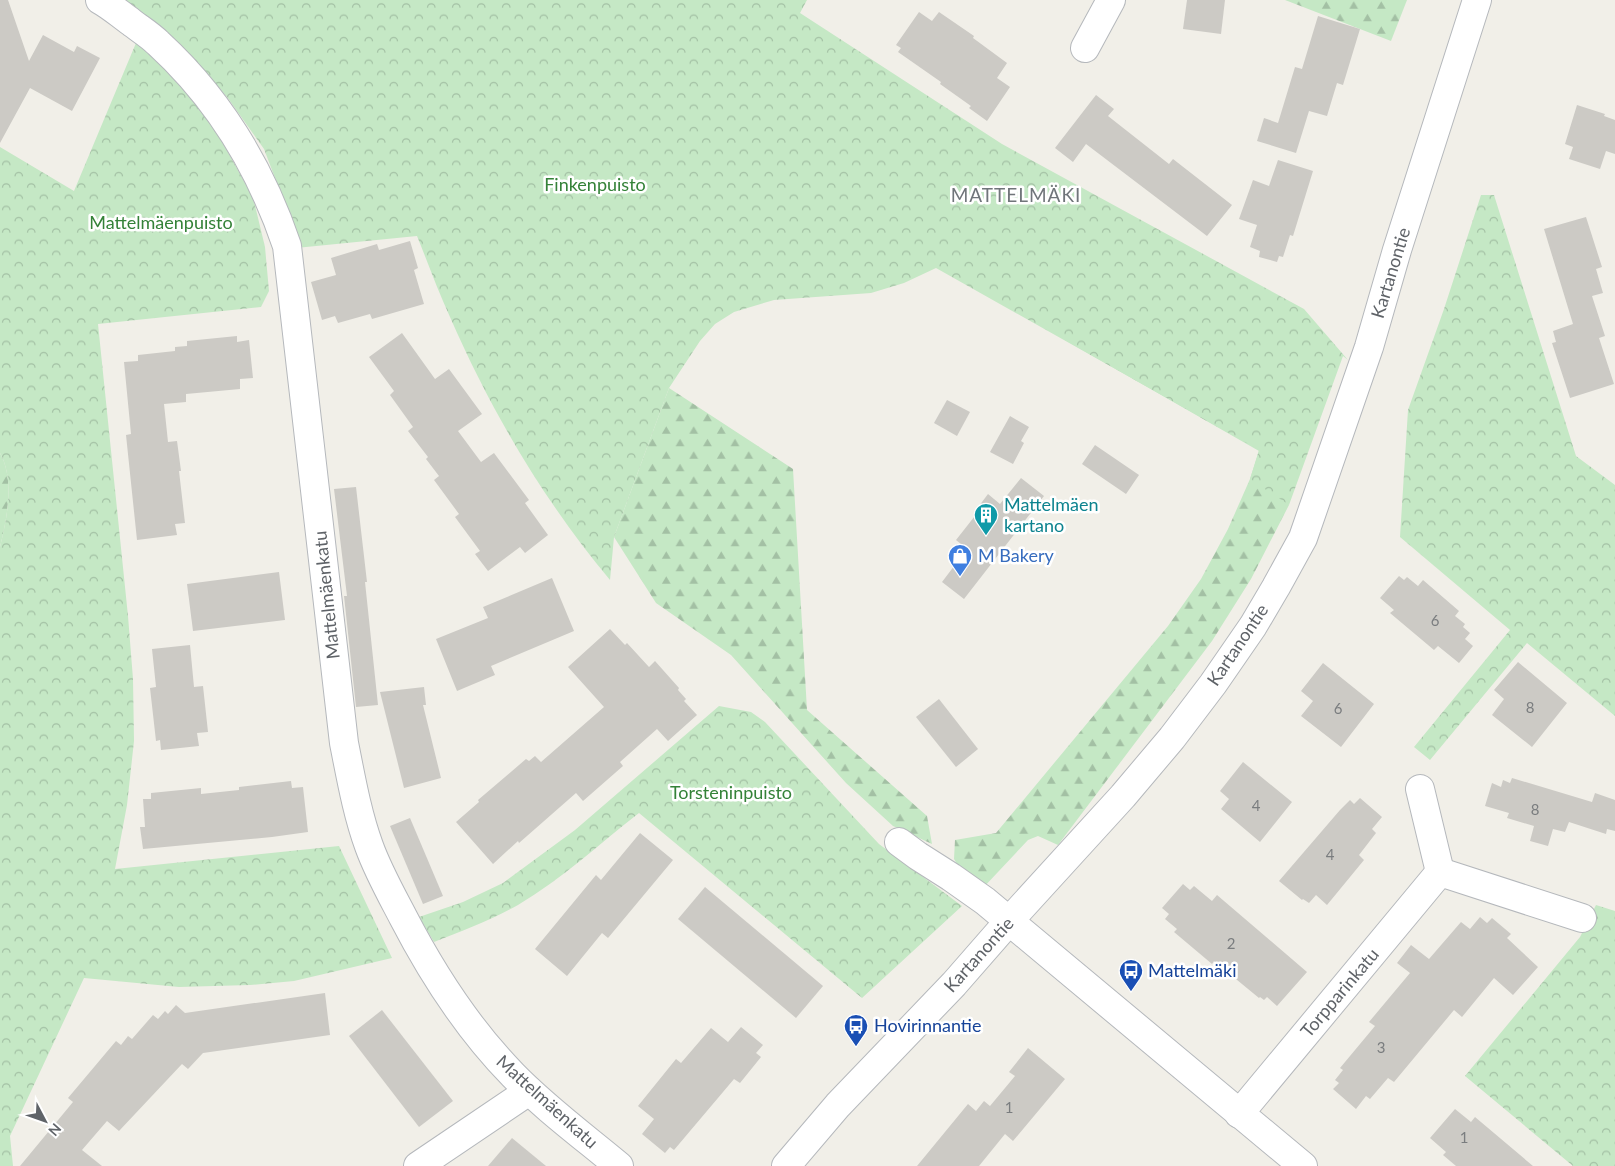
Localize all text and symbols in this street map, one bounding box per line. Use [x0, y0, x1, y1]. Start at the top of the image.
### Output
park label: Finkenpuisto [544, 173, 646, 195]
district label: MATTELMÄKI [951, 183, 1081, 206]
park label: Mattelmäenpuisto [89, 211, 233, 233]
street label: Kartanontie [1366, 225, 1414, 321]
place label: Mattelmäen kartano [1004, 493, 1099, 536]
building icon: Mattelmäen kartano [973, 502, 999, 536]
street label: Mattelmäenkatu [308, 530, 344, 660]
shop icon: M Bakery [947, 543, 973, 577]
place label: M Bakery [978, 544, 1054, 566]
street label: Kartanontie [1202, 600, 1272, 689]
house number: 6 [1431, 611, 1440, 629]
house number: 8 [1526, 698, 1534, 716]
house number: 6 [1334, 699, 1343, 717]
park label: Torsteninpuisto [670, 781, 792, 803]
house number: 4 [1252, 796, 1261, 814]
house number: 8 [1531, 800, 1539, 818]
house number: 4 [1326, 845, 1335, 863]
street label: Kartanontie [939, 912, 1018, 996]
house number: 2 [1227, 934, 1235, 952]
street label: Torpparinkatu [1296, 943, 1383, 1041]
bus stop icon: Mattelmäki [1118, 958, 1144, 992]
place label: Mattelmäki [1148, 959, 1237, 981]
bus stop icon: Hovirinnantie [843, 1013, 869, 1047]
place label: Hovirinnantie [874, 1014, 981, 1036]
house number: 3 [1377, 1038, 1385, 1056]
street label: Mattelmäenkatu [492, 1050, 603, 1153]
north arrow [20, 1096, 70, 1146]
house number: 1 [1005, 1098, 1013, 1116]
text: N [45, 1120, 65, 1140]
house number: 1 [1460, 1128, 1468, 1146]

